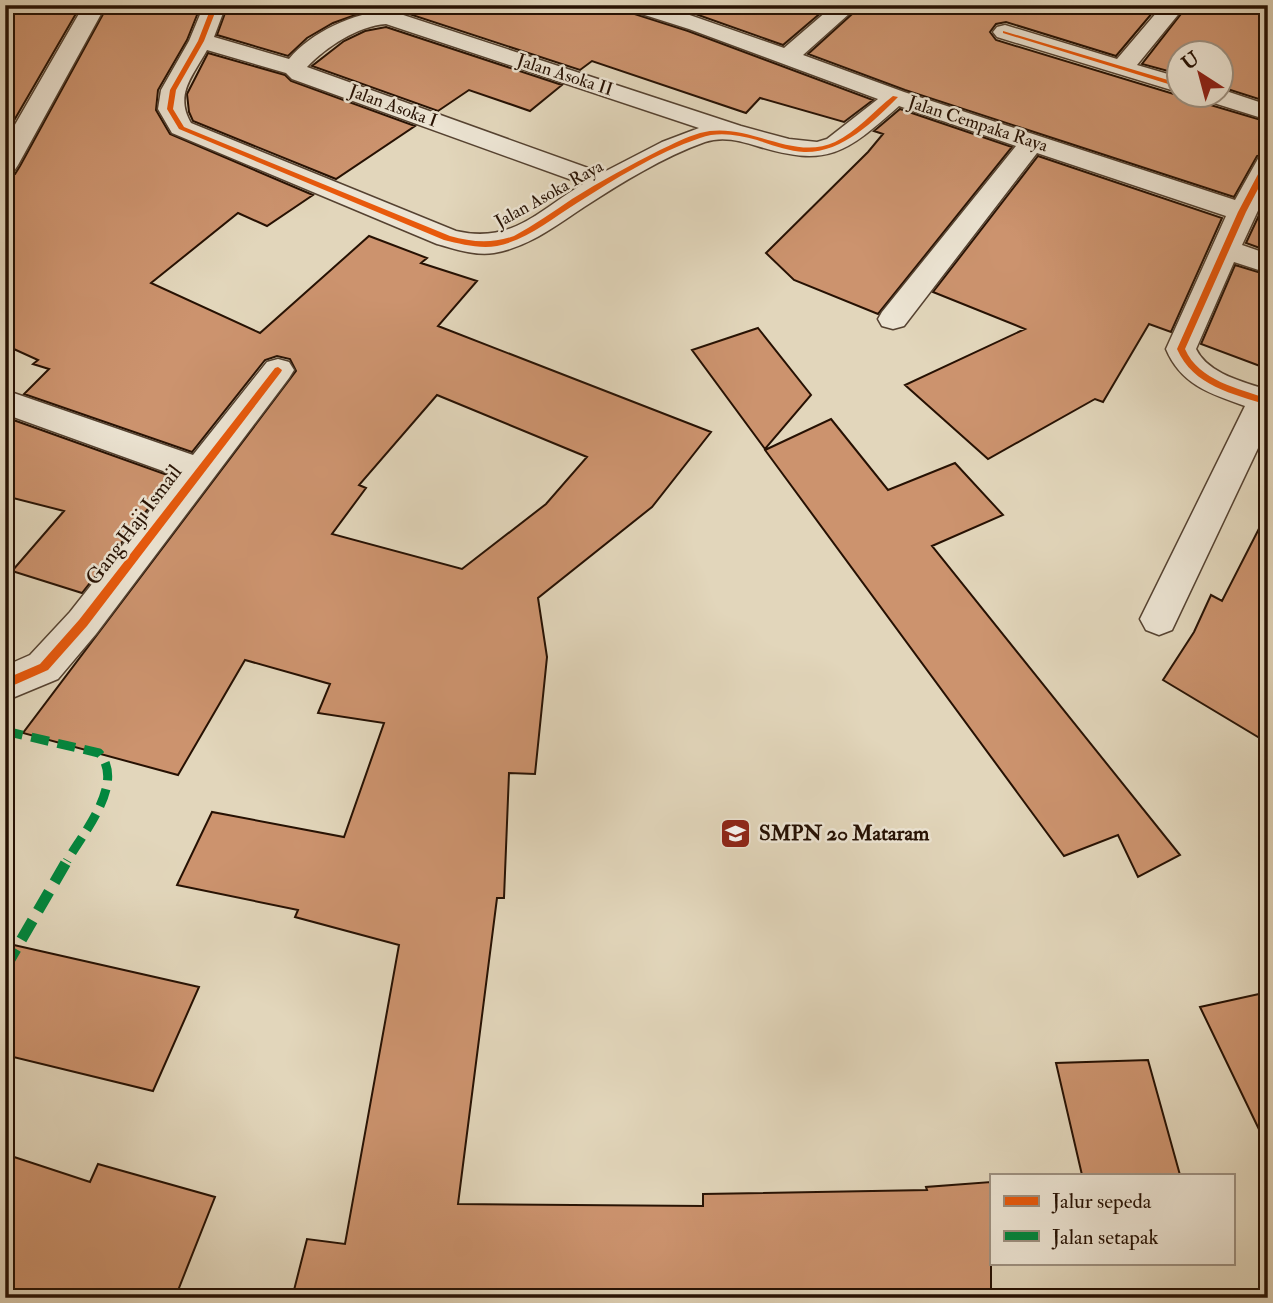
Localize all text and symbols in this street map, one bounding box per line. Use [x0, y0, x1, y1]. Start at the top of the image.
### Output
north arrow [1164, 38, 1234, 108]
text: U [1177, 47, 1204, 75]
street label: Jalan Asoka II [513, 48, 616, 101]
street label: Jalan Asoka I [345, 79, 440, 133]
street label: Jalan Cempaka Raya [904, 90, 1051, 158]
street label: Jalan Asoka Raya [490, 154, 608, 234]
street label: Gang Haji Ismail [80, 459, 189, 591]
school or university icon: SMPN 20 Mataram [719, 816, 753, 850]
place label: SMPN 20 Mataram [759, 820, 930, 847]
legend [990, 1174, 1234, 1264]
text: Jalur sepeda [1051, 1188, 1152, 1215]
text: Jalan setapak [1051, 1224, 1159, 1251]

